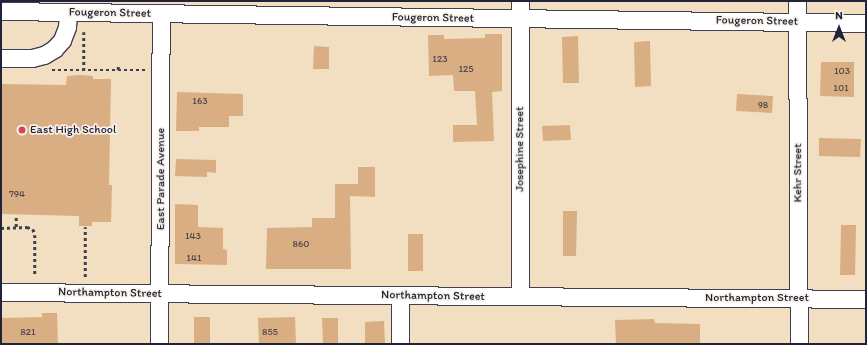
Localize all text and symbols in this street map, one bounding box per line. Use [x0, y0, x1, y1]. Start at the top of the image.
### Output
street label: Fougeron Street [69, 5, 151, 21]
north arrow [819, 8, 859, 48]
text: N [835, 9, 843, 22]
street label: Fougeron Street [392, 10, 474, 26]
street label: Fougeron Street [716, 13, 798, 29]
house number: 123 [432, 53, 448, 65]
house number: 125 [458, 63, 474, 75]
house number: 103 [834, 65, 850, 77]
house number: 101 [833, 82, 849, 94]
house number: 163 [192, 95, 208, 107]
house number: 98 [758, 99, 768, 111]
street label: Josephine Street [513, 106, 527, 192]
place label: East High School [30, 123, 116, 137]
marker: East High School [17, 125, 27, 135]
street label: East Parade Avenue [154, 128, 168, 230]
street label: Kehr Street [791, 144, 805, 202]
house number: 794 [9, 188, 25, 200]
house number: 143 [185, 230, 201, 242]
house number: 860 [293, 238, 309, 250]
house number: 141 [186, 252, 202, 264]
street label: Northampton Street [58, 285, 162, 301]
street label: Northampton Street [381, 288, 485, 304]
street label: Northampton Street [705, 291, 809, 305]
house number: 821 [20, 326, 36, 338]
house number: 855 [262, 326, 278, 338]

